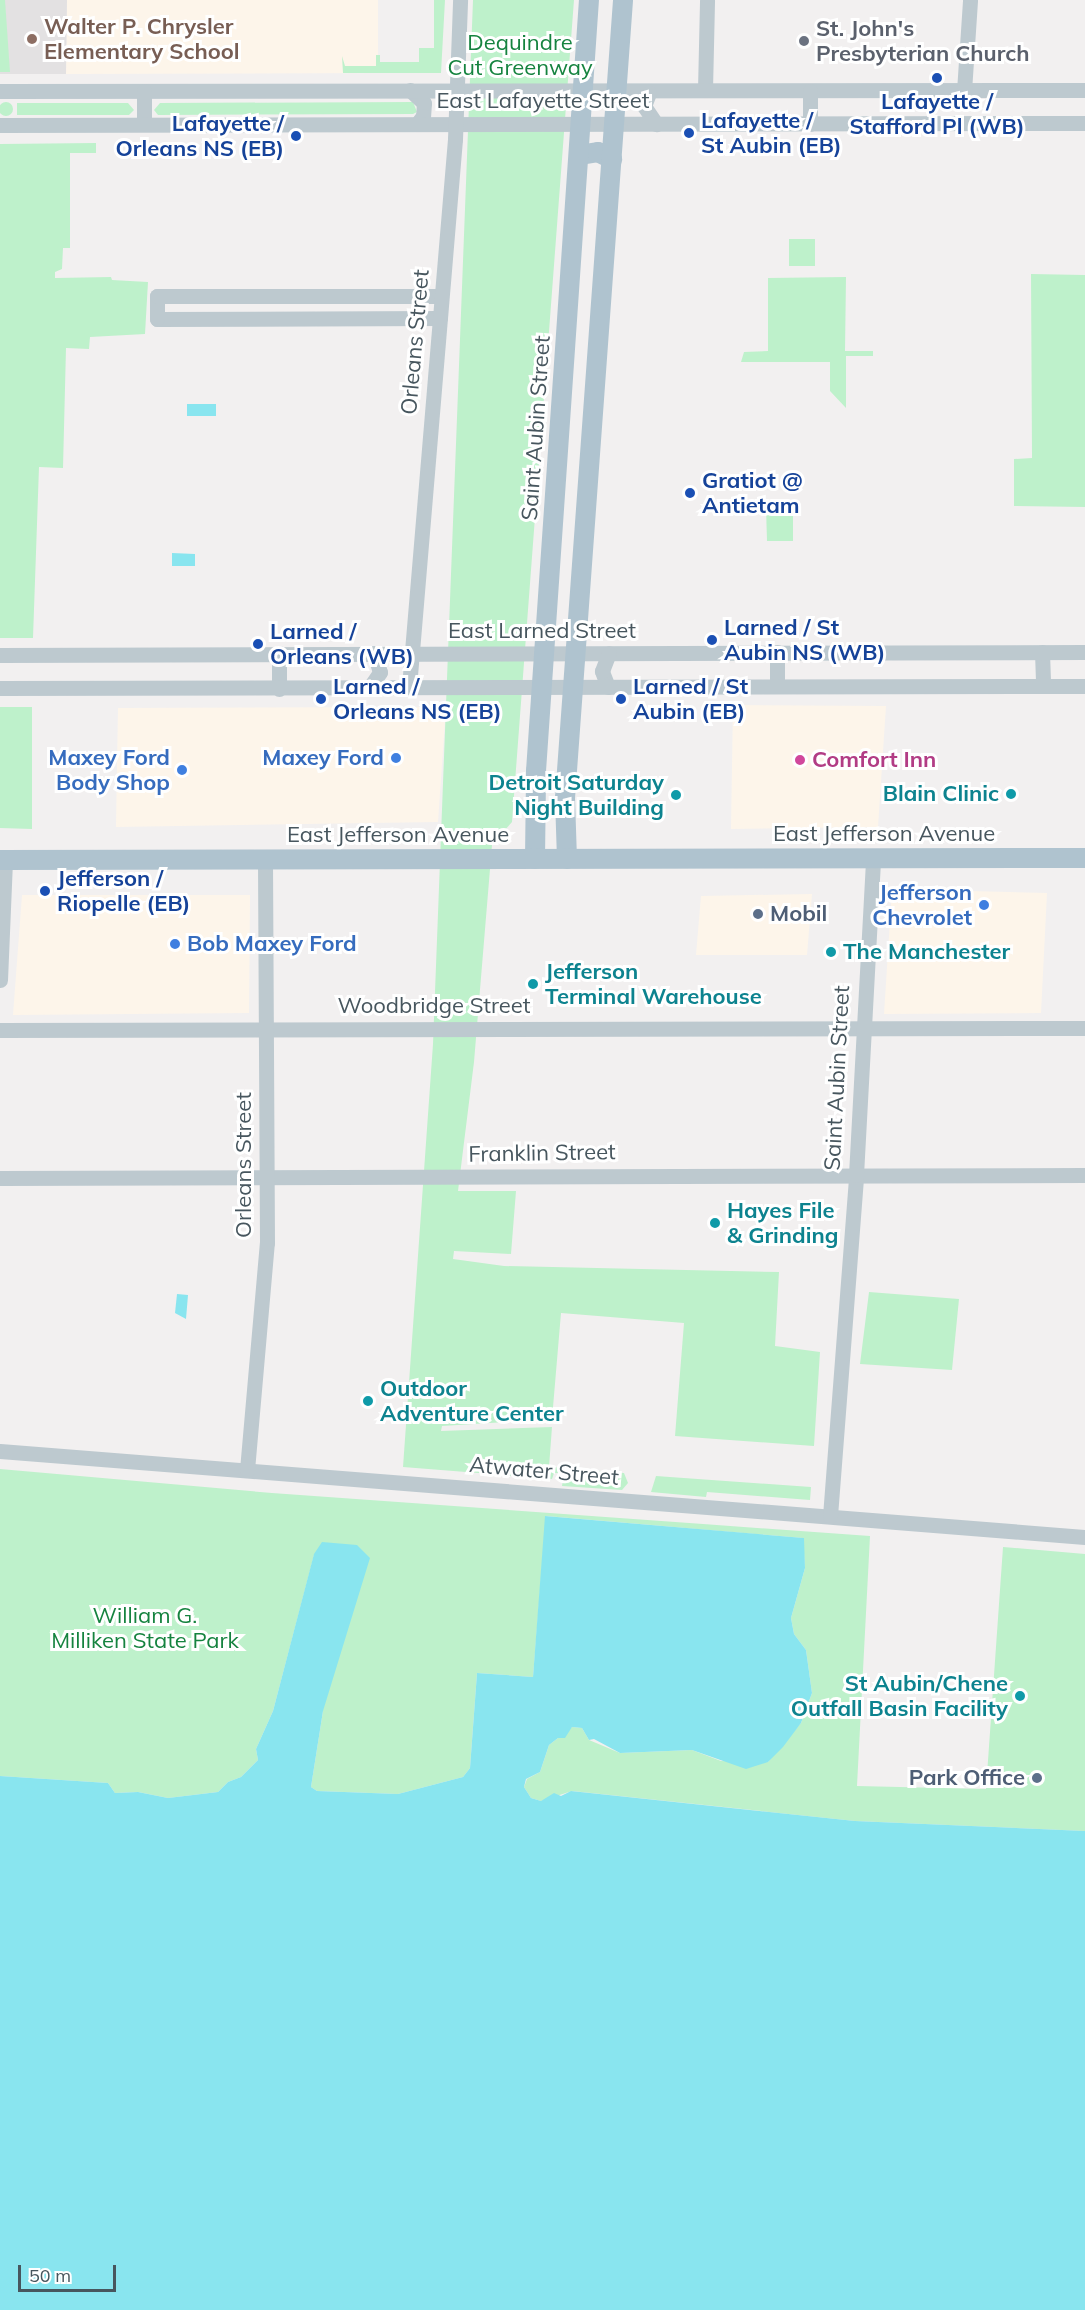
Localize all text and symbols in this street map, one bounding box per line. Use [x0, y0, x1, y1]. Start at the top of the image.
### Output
place label: Walter P. Chrysler Elementary School [44, 13, 240, 64]
place label: St. John's Presbyterian Church [816, 15, 1030, 66]
park label: Dequindre Cut Greenway [447, 29, 593, 80]
marker: Walter P. Chrysler Elementary School [25, 32, 39, 46]
marker: St. John's Presbyterian Church [797, 34, 811, 48]
marker: Lafayette / Stafford Pl (WB) [930, 71, 944, 85]
street label: East Lafayette Street [437, 88, 649, 114]
place label: Lafayette / Stafford Pl (WB) [849, 88, 1025, 140]
place label: Lafayette / St Aubin (EB) [701, 107, 842, 158]
place label: Lafayette / Orleans NS (EB) [116, 110, 284, 162]
marker: Lafayette / St Aubin (EB) [682, 126, 696, 140]
marker: Lafayette / Orleans NS (EB) [289, 129, 303, 143]
street label: Orleans Street [395, 268, 435, 416]
street label: Saint Aubin Street [516, 335, 556, 521]
place label: Gratiot @ Antietam [702, 467, 803, 518]
marker: Gratiot @ Antietam [683, 486, 697, 500]
place label: Larned / St Aubin NS (WB) [724, 614, 885, 666]
place label: Larned / Orleans (WB) [270, 618, 414, 670]
street label: East Larned Street [448, 618, 636, 644]
marker: Larned / St Aubin NS (WB) [705, 633, 719, 647]
marker: Larned / Orleans (WB) [251, 637, 265, 651]
place label: Larned / Orleans NS (EB) [333, 673, 501, 724]
place label: Larned / St Aubin (EB) [633, 673, 748, 724]
marker: Larned / Orleans NS (EB) [314, 692, 328, 706]
marker: Larned / St Aubin (EB) [614, 692, 628, 706]
place label: Maxey Ford Body Shop [48, 744, 170, 796]
place label: Maxey Ford [262, 745, 384, 771]
place label: Comfort Inn [812, 747, 936, 773]
marker: Maxey Ford [389, 751, 403, 765]
marker: Comfort Inn [793, 753, 807, 767]
marker: Maxey Ford Body Shop [175, 763, 189, 777]
place label: Detroit Saturday Night Building [488, 769, 664, 820]
place label: Blain Clinic [883, 781, 999, 807]
marker: Blain Clinic [1004, 787, 1018, 801]
marker: Detroit Saturday Night Building [669, 788, 683, 802]
street label: East Jefferson Avenue [773, 821, 995, 847]
street label: East Jefferson Avenue [287, 822, 509, 848]
place label: Jefferson / Riopelle (EB) [57, 865, 190, 916]
place label: Jefferson Chevrolet [872, 879, 972, 930]
marker: Jefferson / Riopelle (EB) [38, 884, 52, 898]
marker: Jefferson Chevrolet [977, 898, 991, 912]
place label: Mobil [770, 901, 827, 927]
marker: Mobil [751, 907, 765, 921]
place label: Bob Maxey Ford [187, 931, 357, 957]
marker: Bob Maxey Ford [168, 937, 182, 951]
place label: The Manchester [843, 939, 1010, 965]
marker: The Manchester [824, 945, 838, 959]
place label: Jefferson Terminal Warehouse [545, 958, 762, 1010]
marker: Jefferson Terminal Warehouse [526, 977, 540, 991]
street label: Saint Aubin Street [819, 985, 855, 1171]
street label: Woodbridge Street [338, 993, 530, 1019]
street label: Orleans Street [231, 1092, 257, 1238]
street label: Franklin Street [468, 1139, 616, 1167]
place label: Hayes File & Grinding [727, 1197, 838, 1248]
marker: Hayes File & Grinding [708, 1216, 722, 1230]
place label: Outdoor Adventure Center [380, 1375, 564, 1426]
marker: Outdoor Adventure Center [361, 1394, 375, 1408]
street label: Atwater Street [468, 1451, 620, 1491]
park label: William G. Milliken State Park [51, 1602, 239, 1654]
place label: St Aubin/Chene Outfall Basin Facility [791, 1670, 1008, 1722]
marker: St Aubin/Chene Outfall Basin Facility [1013, 1689, 1027, 1703]
place label: Park Office [909, 1765, 1025, 1791]
marker: Park Office [1030, 1771, 1044, 1785]
scale bar [21, 2253, 118, 2291]
text: 50 m [29, 2264, 71, 2287]

